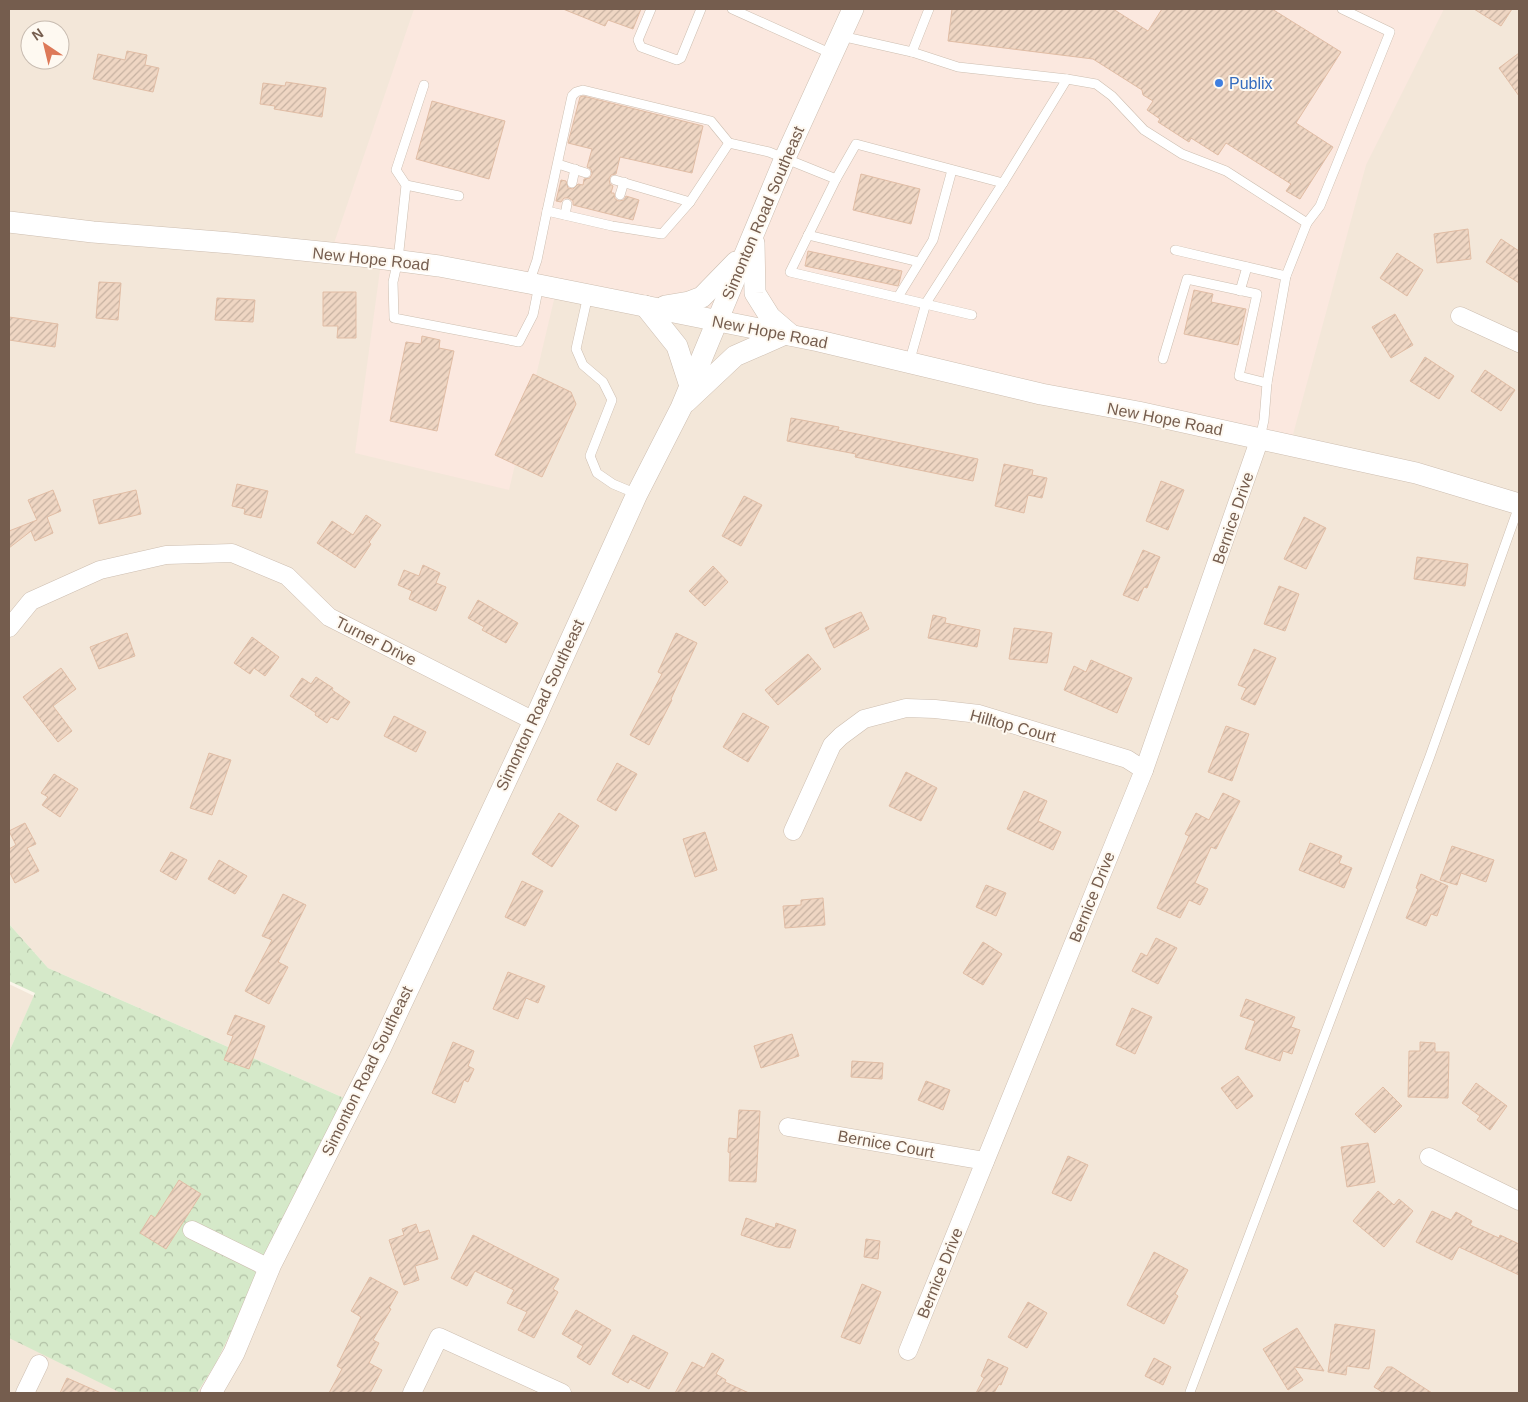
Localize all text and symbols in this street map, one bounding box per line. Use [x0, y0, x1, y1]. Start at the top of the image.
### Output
north arrow [20, 20, 70, 70]
text: N [29, 25, 46, 44]
place label: Publix [1229, 75, 1273, 92]
marker: Publix [1213, 77, 1225, 89]
street label: Simonton Road Southeast [719, 123, 808, 302]
street label: New Hope Road [312, 244, 430, 274]
street label: New Hope Road [711, 312, 829, 352]
street label: New Hope Road [1106, 399, 1224, 439]
street label: Bernice Drive [1209, 470, 1257, 566]
street label: Turner Drive [333, 613, 419, 669]
street label: Simonton Road Southeast [493, 616, 587, 793]
street label: Hilltop Court [968, 706, 1058, 746]
street label: Bernice Drive [1066, 849, 1118, 945]
street label: Simonton Road Southeast [318, 983, 416, 1159]
street label: Bernice Court [836, 1127, 936, 1161]
street label: Bernice Drive [914, 1225, 966, 1321]

